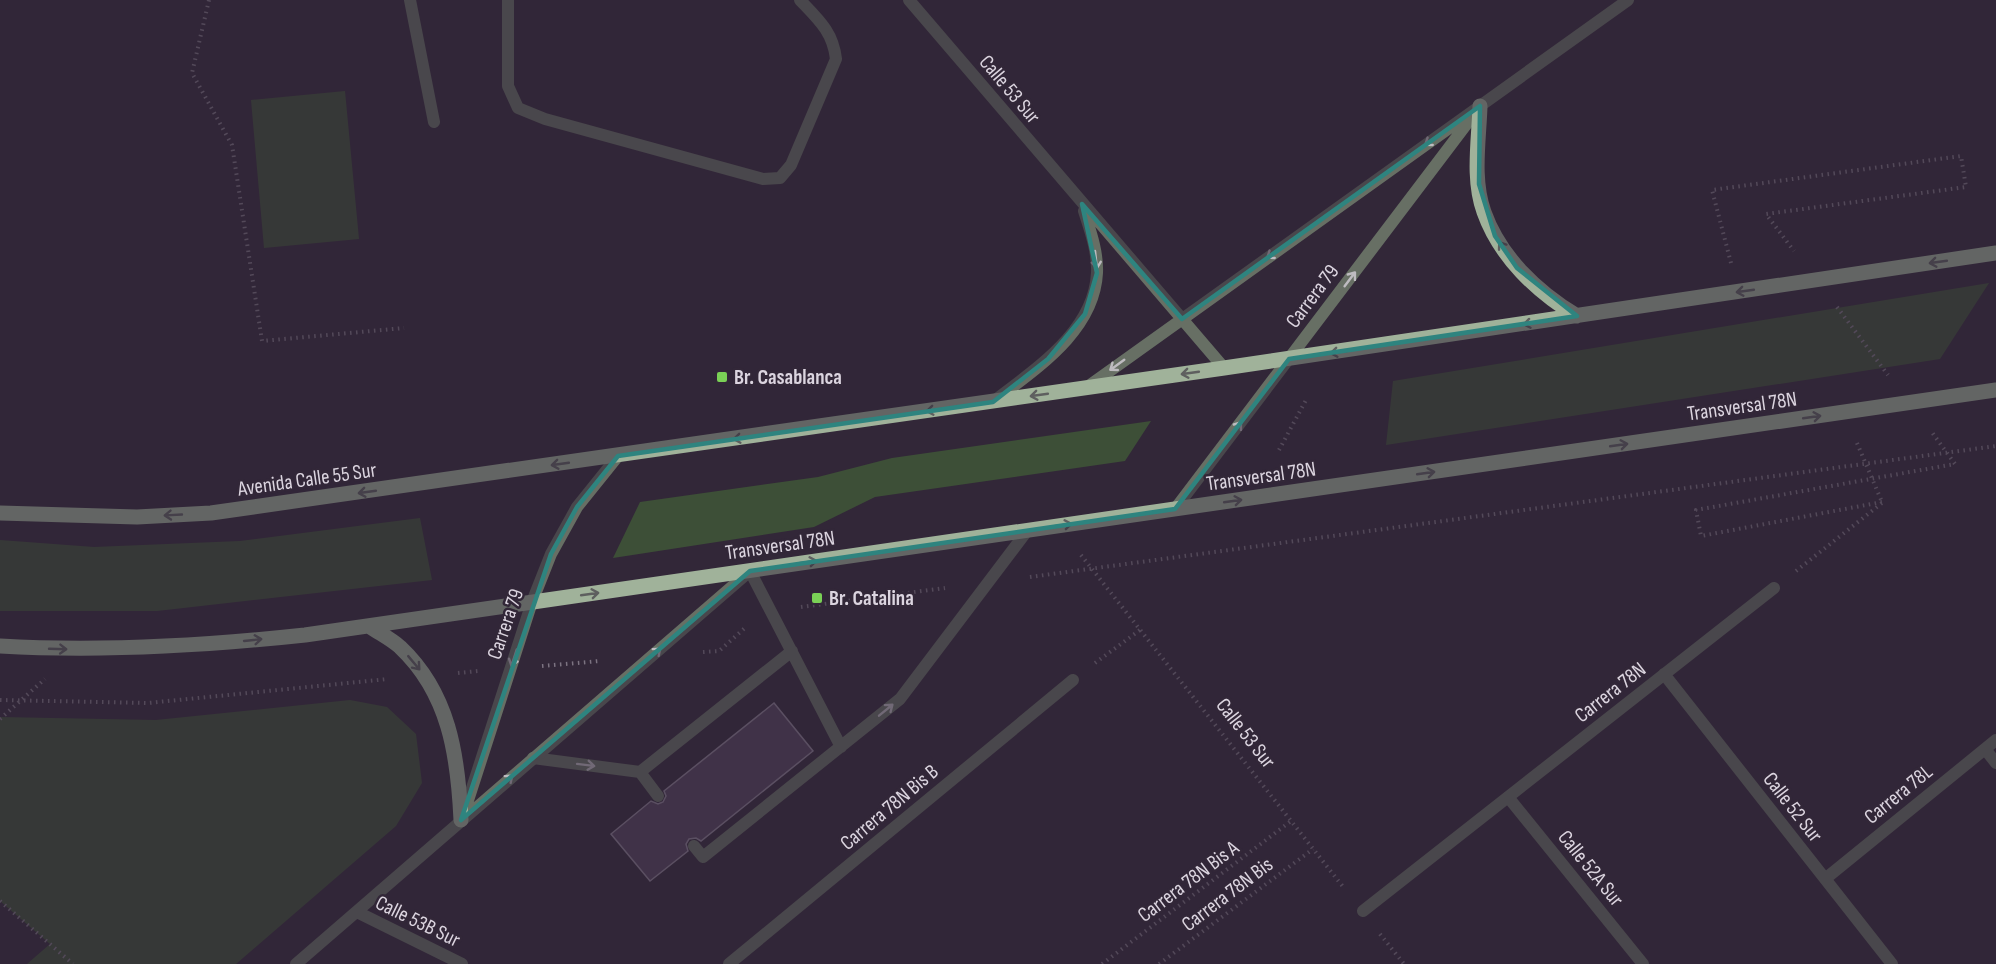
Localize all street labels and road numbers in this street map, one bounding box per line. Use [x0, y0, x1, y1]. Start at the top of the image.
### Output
street label: Calle 53 Sur [974, 50, 1046, 129]
street label: Carrera 79 [1280, 260, 1344, 333]
street label: Transversal 78N [1686, 386, 1798, 427]
street label: Transversal 78N [1205, 456, 1317, 497]
street label: Avenida Calle 55 Sur [235, 457, 378, 502]
street label: Transversal 78N [724, 525, 836, 566]
street label: Carrera 79 [482, 586, 529, 663]
street label: Carrera 78N [1570, 657, 1651, 728]
street label: Calle 53 Sur [1211, 693, 1281, 773]
street label: Carrera 78N Bis B [835, 759, 943, 856]
street label: Carrera 78L [1859, 759, 1938, 829]
street label: Calle 52 Sur [1758, 767, 1828, 847]
street label: Calle 52A Sur [1552, 825, 1629, 911]
street label: Carrera 78N Bis A [1133, 835, 1243, 927]
street label: Carrera 78N Bis [1176, 852, 1278, 936]
street label: Calle 53B Sur [371, 890, 464, 953]

